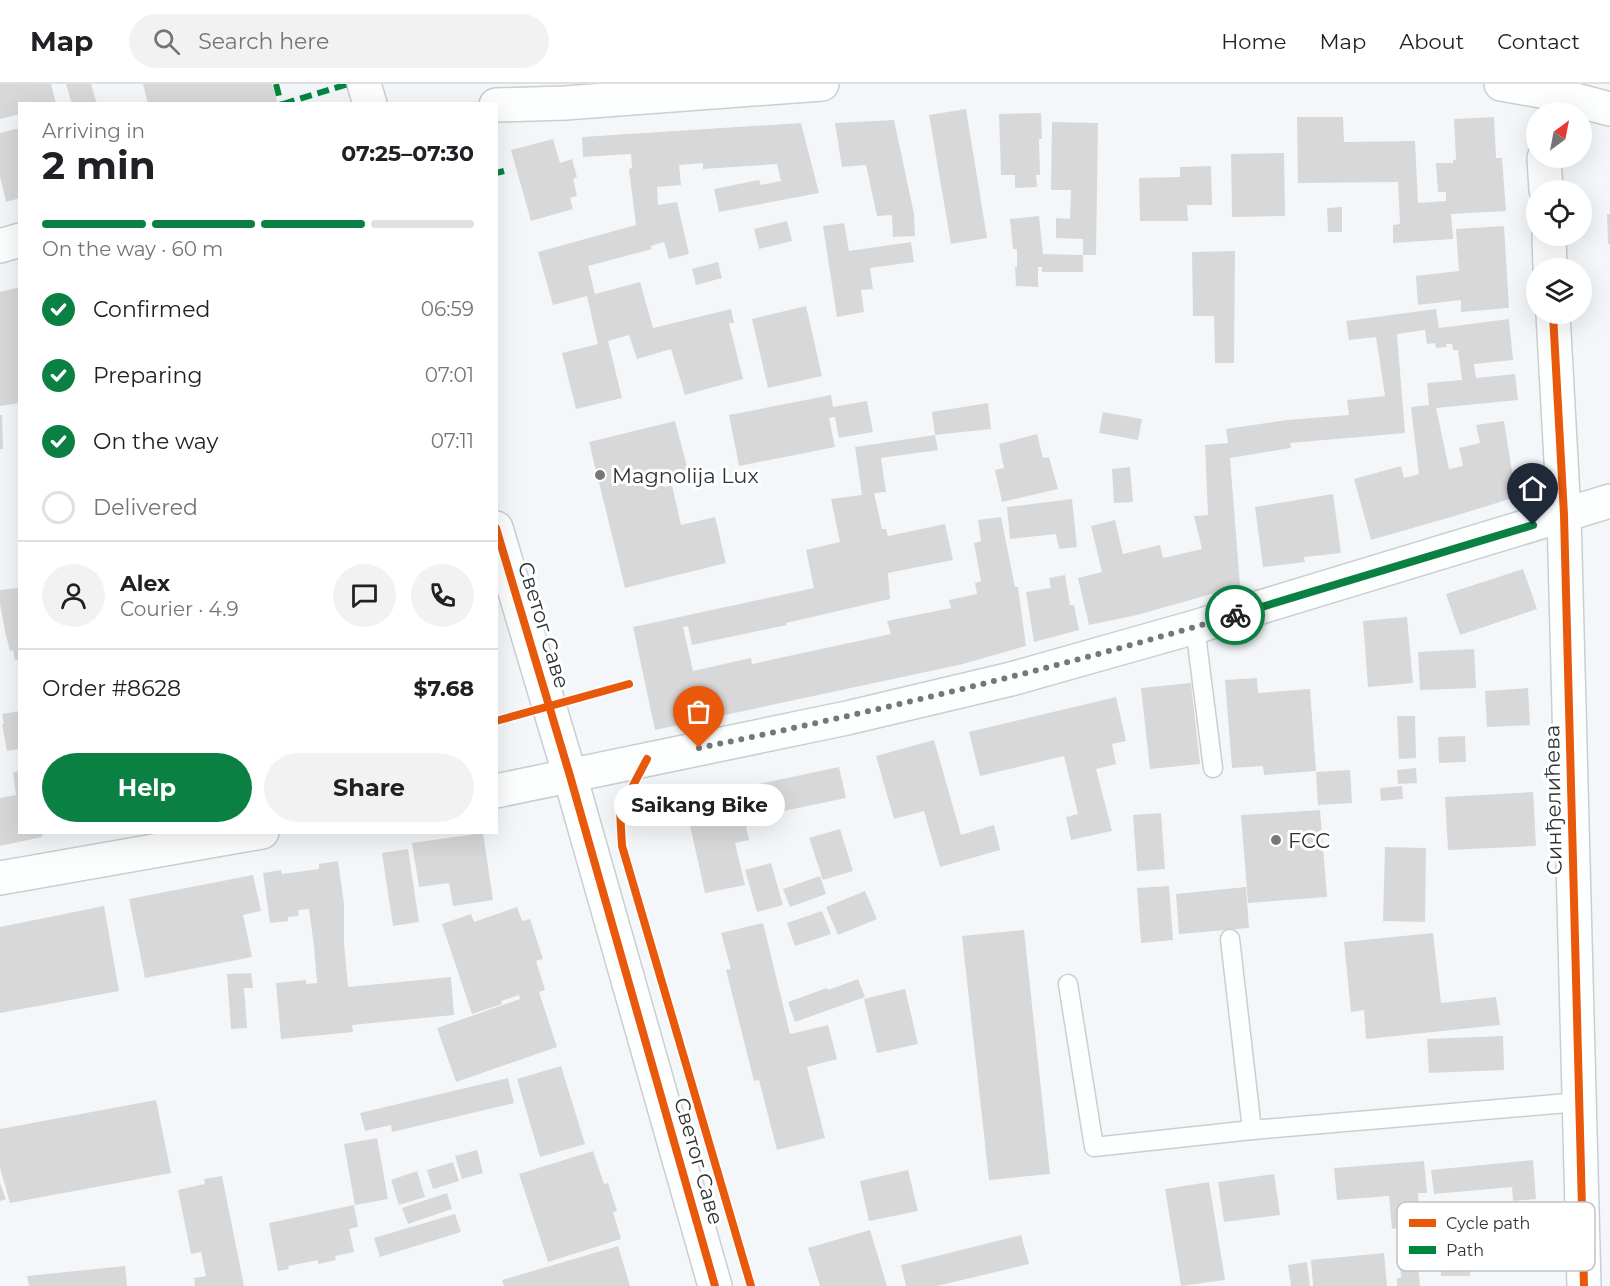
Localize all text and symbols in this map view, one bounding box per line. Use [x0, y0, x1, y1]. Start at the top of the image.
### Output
search box [129, 14, 549, 68]
text: Map [30, 24, 93, 58]
icon: search [150, 25, 183, 58]
text: Search here [198, 28, 329, 55]
text: Home [1221, 29, 1286, 54]
text: Map [1319, 29, 1366, 54]
text: About [1399, 29, 1464, 54]
text: Contact [1497, 29, 1580, 54]
north arrow [1526, 102, 1592, 168]
map controls [1526, 102, 1592, 324]
text: Arriving in [42, 119, 145, 143]
text: 07:25–07:30 [341, 140, 474, 167]
text: 2 min [42, 141, 156, 189]
button: locate [1526, 180, 1592, 246]
text: On the way · 60 m [42, 237, 223, 261]
button: layers [1526, 258, 1592, 324]
icon: check [42, 293, 75, 326]
text: Confirmed [93, 296, 210, 323]
text: 06:59 [421, 297, 474, 321]
icon: check [42, 359, 75, 392]
text: Preparing [93, 362, 202, 389]
text: 07:01 [425, 363, 474, 387]
icon: check [42, 425, 75, 458]
text: On the way [93, 428, 218, 455]
text: 07:11 [431, 429, 474, 453]
place label: Magnolija Lux [612, 463, 759, 488]
pin [1507, 463, 1558, 525]
marker: Magnolija Lux [593, 468, 607, 482]
icon: home [1516, 472, 1549, 505]
text: Delivered [93, 494, 198, 521]
street label: Светог Саве [513, 558, 575, 692]
button: person [42, 564, 105, 627]
button: chat [333, 564, 396, 627]
button: phone [411, 564, 474, 627]
text: Alex [120, 570, 170, 597]
courier [1205, 585, 1265, 645]
text: Courier · 4.9 [120, 597, 239, 621]
icon: bike [1219, 599, 1252, 632]
text: Order #8628 [42, 675, 181, 702]
text: $7.68 [414, 675, 474, 702]
pin [673, 686, 724, 748]
icon: bag [682, 695, 715, 728]
street label: Синђелићева [1539, 725, 1567, 875]
button: Help [42, 753, 252, 822]
button: Share [264, 753, 474, 822]
callout: Saikang Bike [614, 784, 784, 826]
text: Saikang Bike [631, 793, 768, 817]
place label: FCC [1288, 828, 1330, 853]
marker: FCC [1269, 833, 1283, 847]
street label: Светог Саве [669, 1094, 729, 1228]
legend [1397, 1202, 1595, 1271]
text: Cycle path [1446, 1214, 1530, 1233]
text: Path [1446, 1241, 1484, 1260]

